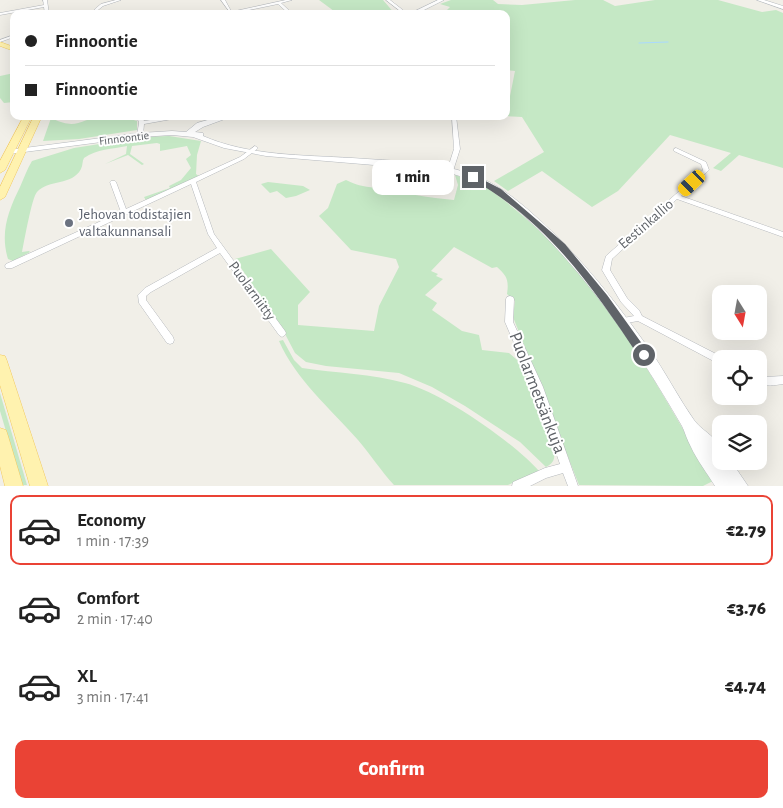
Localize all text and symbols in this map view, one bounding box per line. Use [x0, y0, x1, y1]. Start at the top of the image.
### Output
text: Finnoontie [55, 32, 138, 51]
text: Finnoontie [55, 80, 138, 99]
street label: Finnoontie [98, 129, 150, 147]
callout: 1 min [373, 160, 456, 194]
route end [462, 166, 484, 188]
car [675, 167, 708, 199]
text: 1 min [396, 169, 430, 185]
street label: Eestinkallio [616, 196, 676, 252]
place label: Jehovan todistajien valtakunnansali [79, 207, 191, 239]
marker: Jehovan todistajien valtakunnansali [63, 217, 75, 229]
street label: Puolarniitty [226, 259, 279, 324]
north arrow [712, 285, 768, 340]
map controls [712, 285, 767, 470]
street label: Puolarmetsänkuja [506, 330, 568, 456]
route start [633, 344, 655, 366]
button: locate [712, 350, 767, 405]
button: layers [712, 415, 767, 470]
icon: car [17, 508, 62, 553]
text: Economy [77, 511, 146, 530]
text: €2.79 [726, 521, 766, 540]
text: 1 min · 17:39 [77, 533, 149, 549]
icon: car [17, 586, 62, 631]
text: Comfort [77, 589, 139, 608]
text: €3.76 [727, 599, 766, 618]
text: 2 min · 17:40 [77, 611, 153, 627]
icon: car [17, 664, 62, 709]
text: XL [77, 667, 97, 686]
text: €4.74 [725, 677, 766, 696]
text: 3 min · 17:41 [77, 689, 149, 705]
button: Confirm [15, 740, 768, 798]

